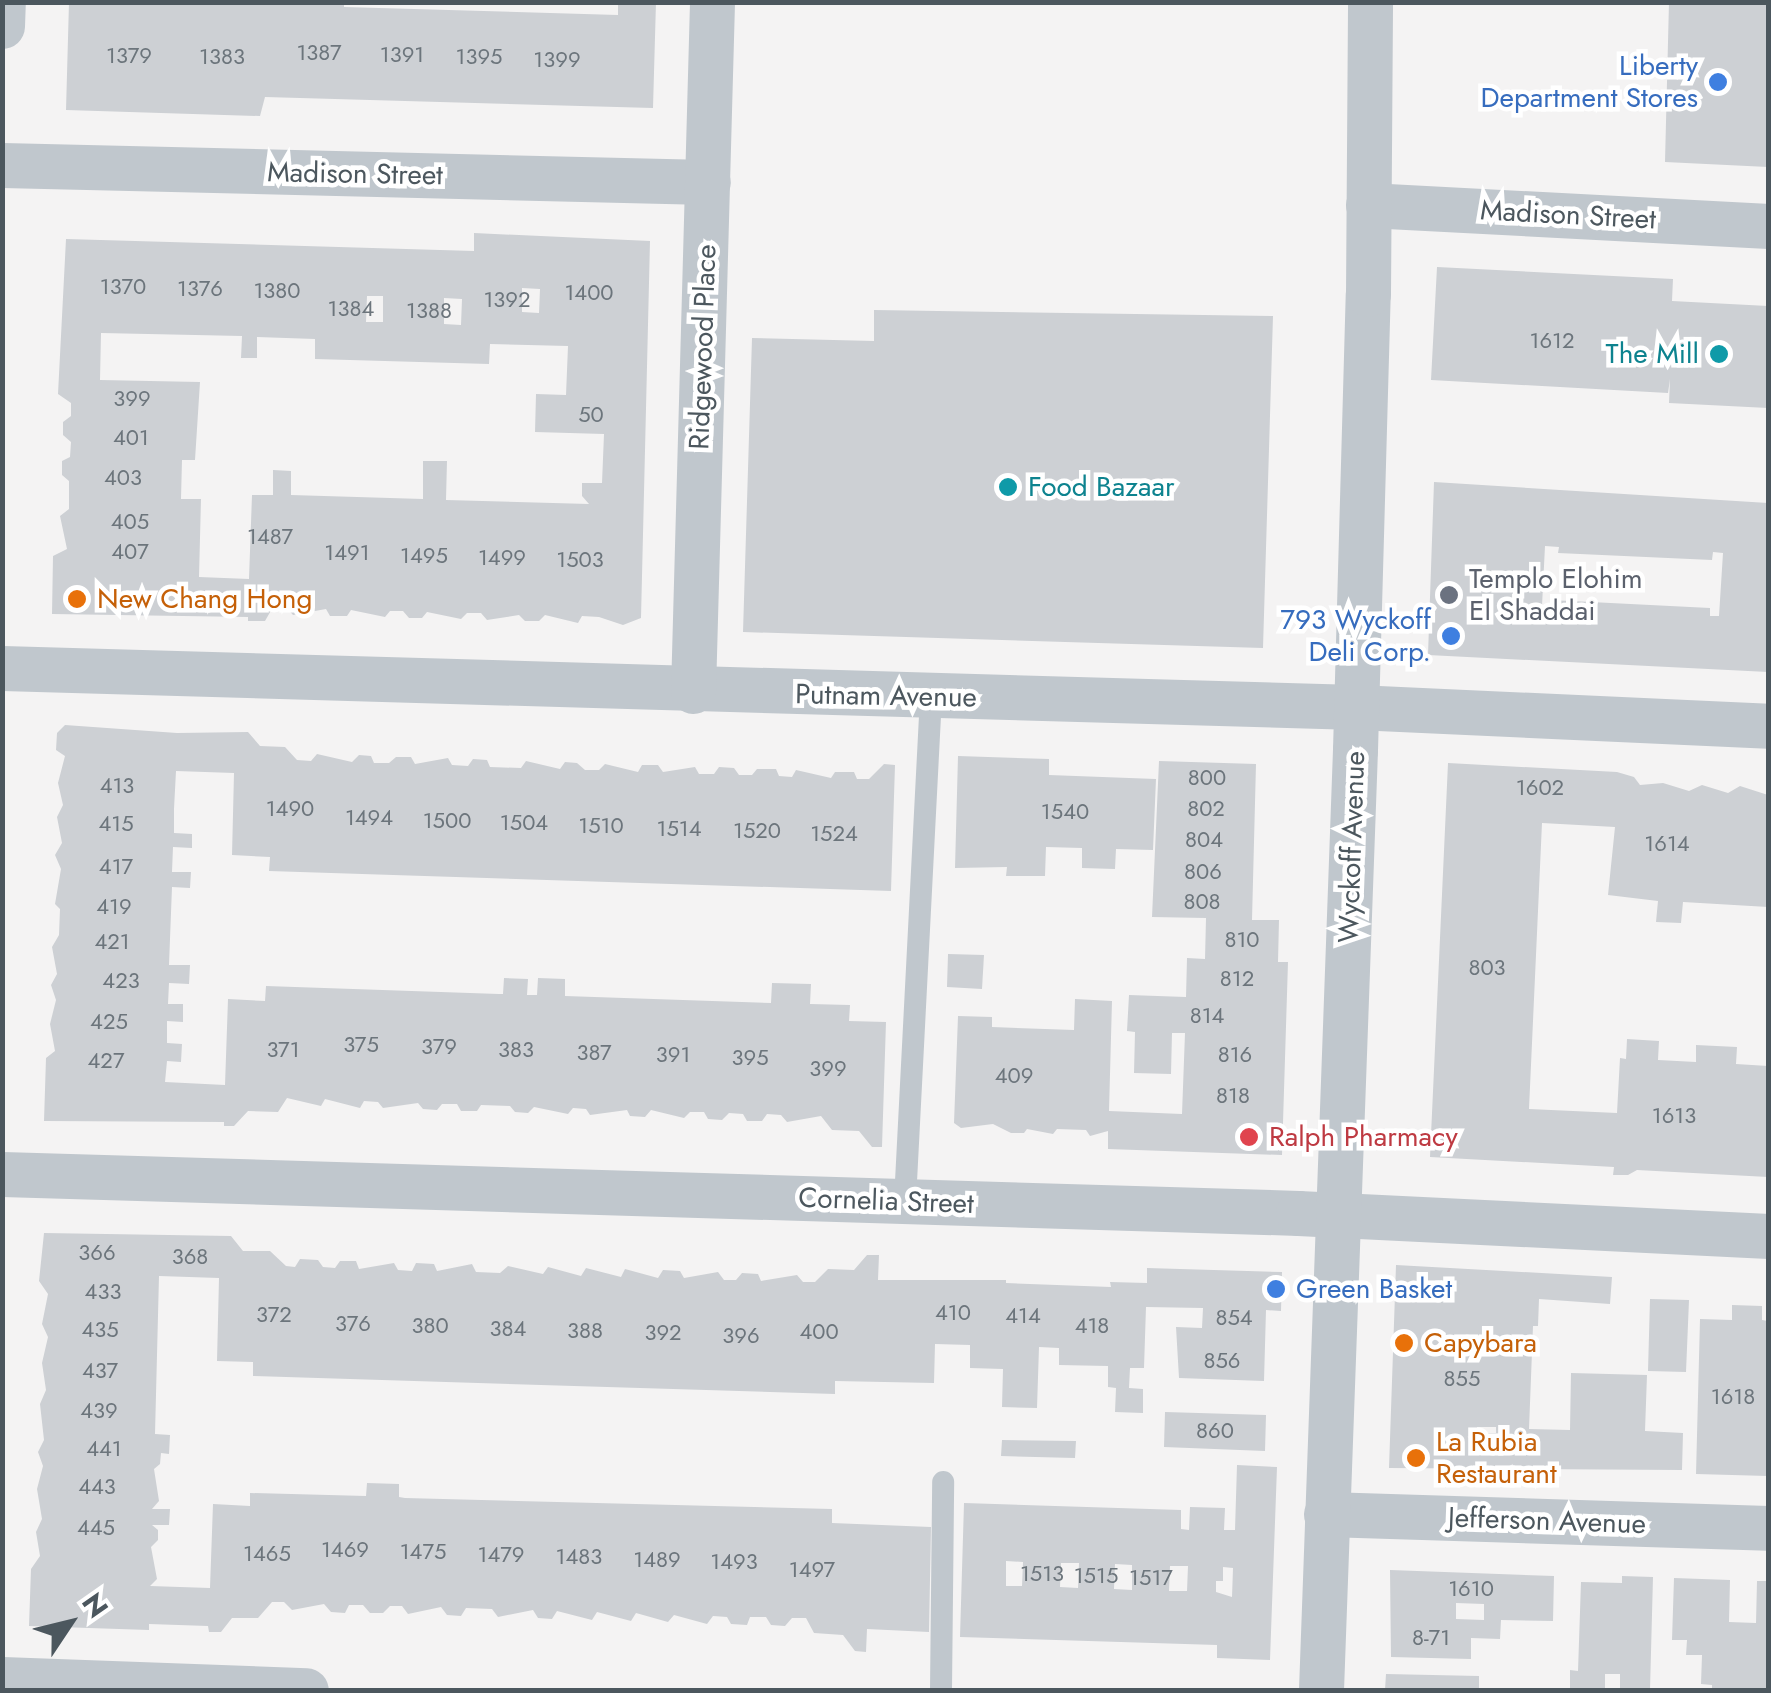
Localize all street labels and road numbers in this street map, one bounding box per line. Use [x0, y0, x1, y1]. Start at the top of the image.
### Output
street label: Madison Street [267, 156, 443, 192]
street label: Madison Street [1479, 194, 1657, 236]
street label: Ridgewood Place [683, 244, 723, 450]
street label: Putnam Avenue [795, 678, 977, 714]
street label: Wyckoff Avenue [1332, 751, 1372, 943]
street label: Cornelia Street [798, 1181, 974, 1221]
street label: Jefferson Avenue [1447, 1501, 1647, 1541]

